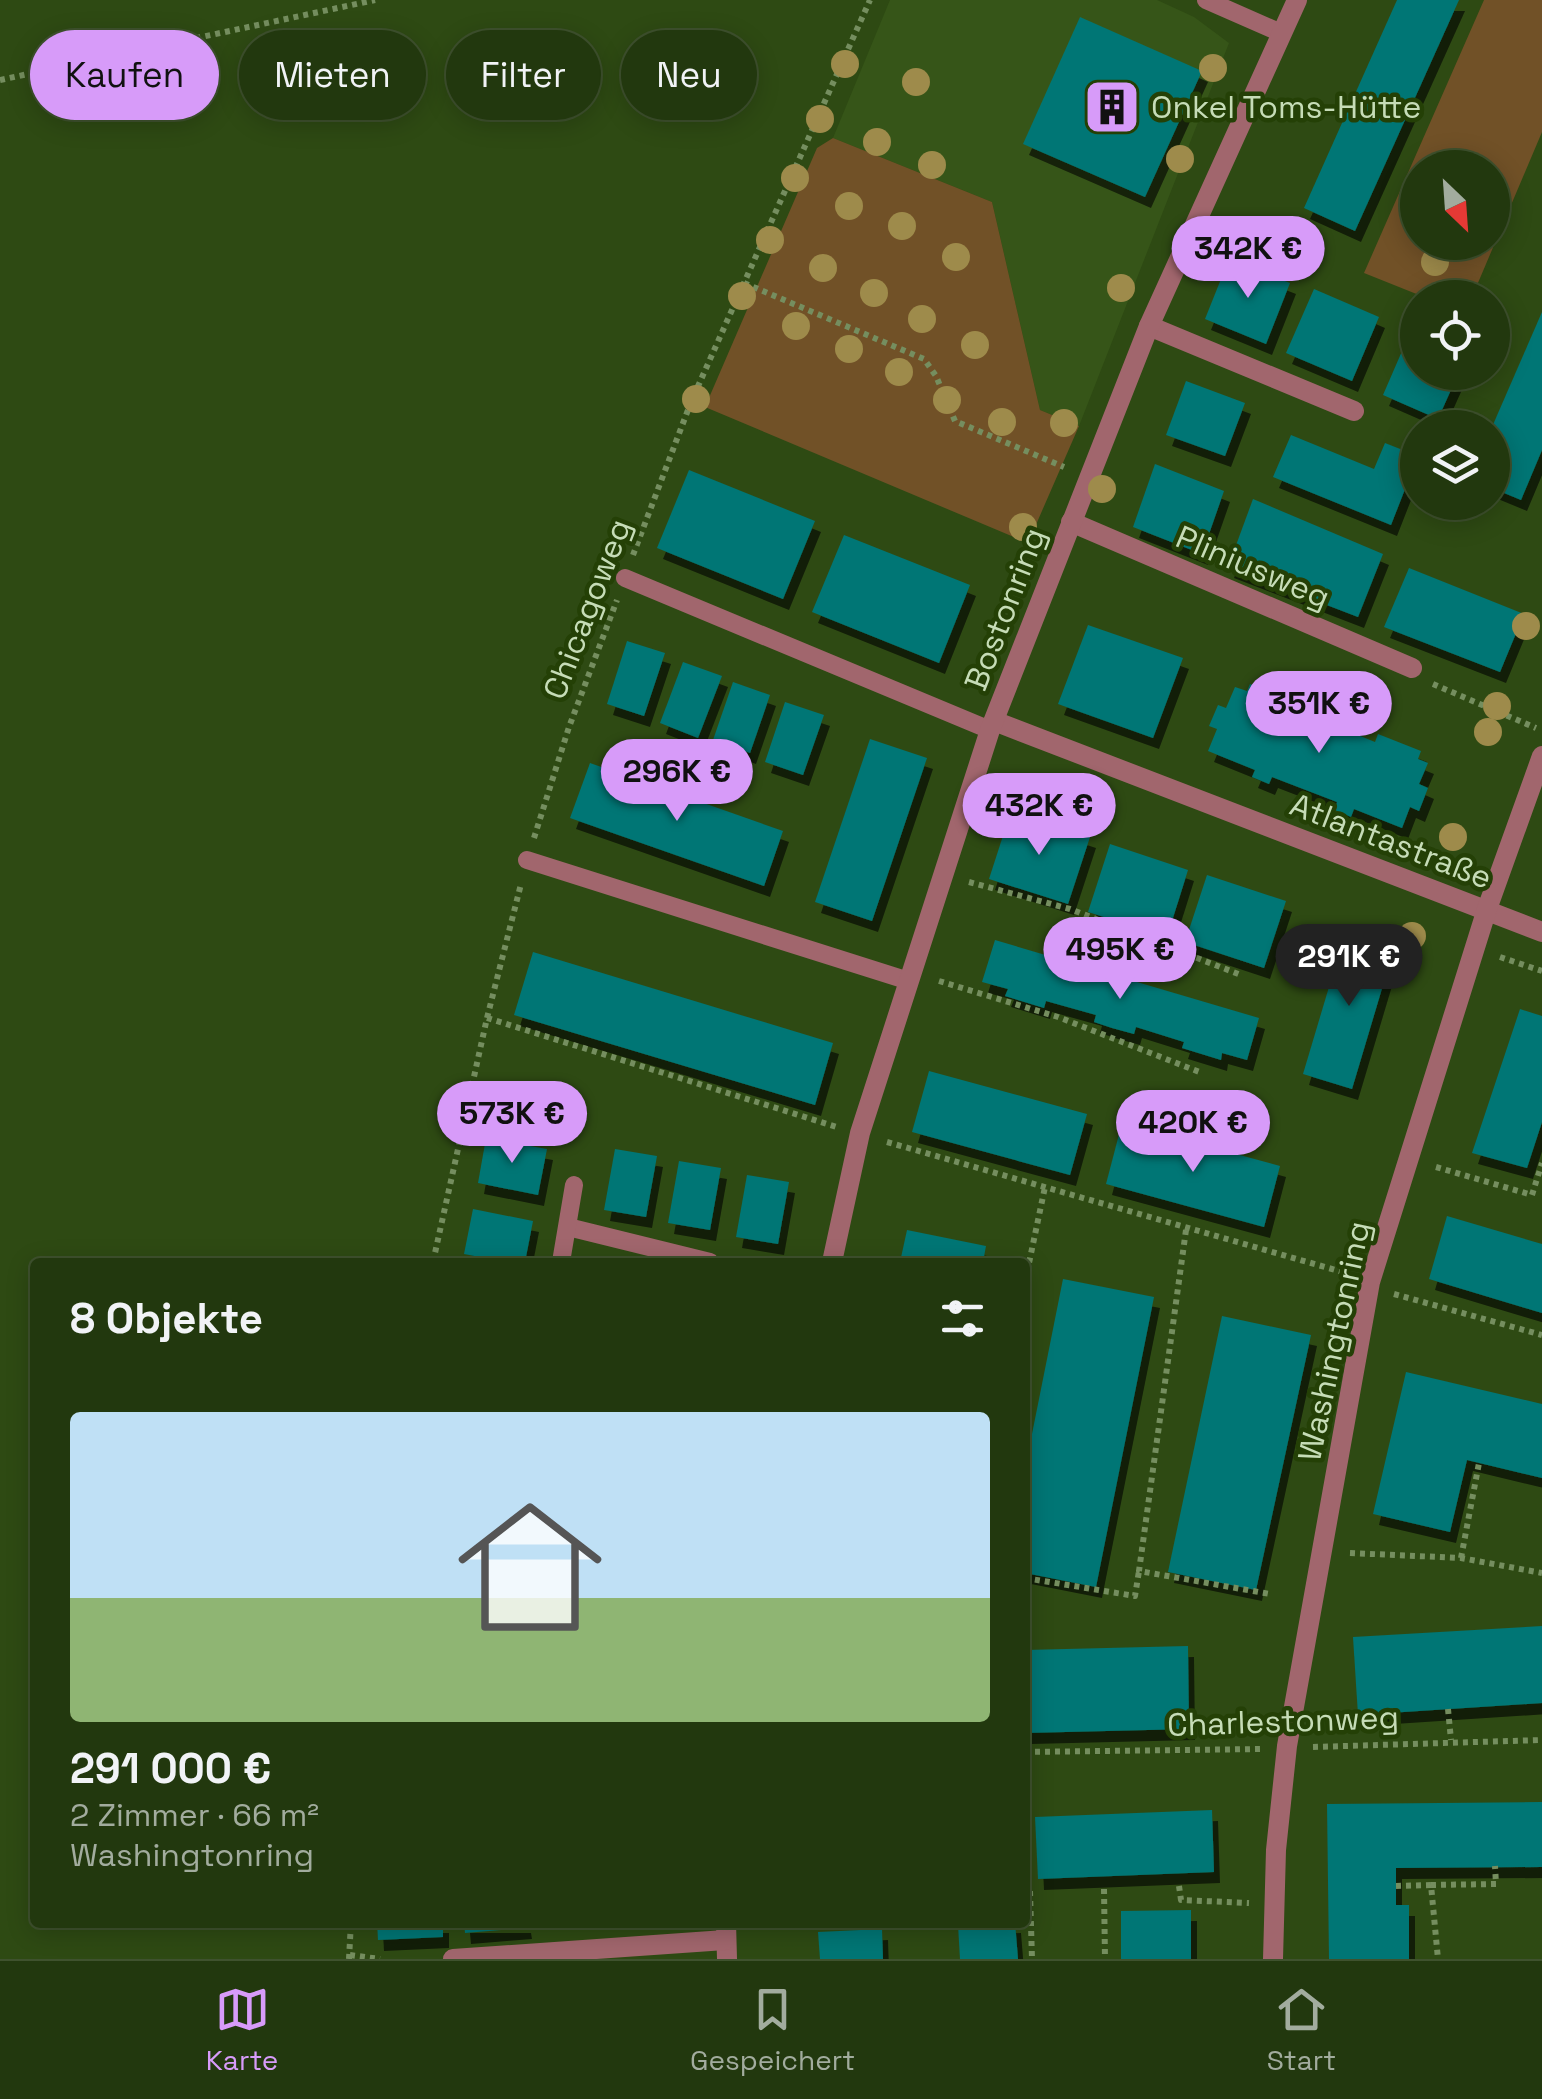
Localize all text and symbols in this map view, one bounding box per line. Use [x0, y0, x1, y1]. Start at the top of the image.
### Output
chip: Kaufen [30, 30, 219, 120]
chip: Mieten [239, 30, 426, 120]
chip: Filter [446, 30, 601, 120]
chip: Neu [621, 30, 757, 120]
building icon: Onkel Toms-Hütte [1082, 77, 1142, 137]
place label: Onkel Toms-Hütte [1151, 87, 1421, 127]
north arrow [1400, 150, 1510, 260]
map controls [1400, 150, 1510, 520]
pin: 342K € [1167, 216, 1329, 301]
text: 342K € [1194, 228, 1302, 268]
button: locate [1400, 280, 1510, 390]
button: layers [1400, 410, 1510, 520]
street label: Chicagoweg [534, 513, 640, 705]
street label: Pliniusweg [1170, 517, 1336, 617]
street label: Bostonring [956, 522, 1054, 696]
pin: 351K € [1238, 671, 1400, 756]
text: 351K € [1268, 683, 1370, 723]
pin: 296K € [596, 739, 758, 824]
text: 296K € [623, 751, 731, 791]
pin: 432K € [958, 773, 1120, 858]
street label: Atlantastraße [1285, 784, 1497, 898]
text: 432K € [985, 785, 1093, 825]
pin: 495K € [1039, 917, 1201, 1002]
pin: 291K € [1268, 924, 1430, 1009]
text: 495K € [1065, 929, 1175, 969]
text: 291K € [1298, 936, 1400, 976]
pin: 573K € [431, 1081, 593, 1166]
pin: 420K € [1112, 1090, 1274, 1175]
text: 573K € [459, 1093, 565, 1133]
text: 420K € [1138, 1102, 1248, 1142]
street label: Washingtonring [1289, 1217, 1379, 1465]
icon: filters [935, 1291, 990, 1346]
text: 8 Objekte [70, 1292, 263, 1345]
icon: home [440, 1477, 620, 1657]
street label: Charlestonweg [1166, 1697, 1400, 1745]
text: 291 000 € [70, 1742, 271, 1795]
text: 2 Zimmer · 66 m² [70, 1795, 319, 1835]
text: Washingtonring [70, 1835, 314, 1875]
tab: Karte [206, 1982, 278, 2078]
tab: Gespeichert [690, 1982, 855, 2078]
tab: Start [1267, 1982, 1336, 2078]

